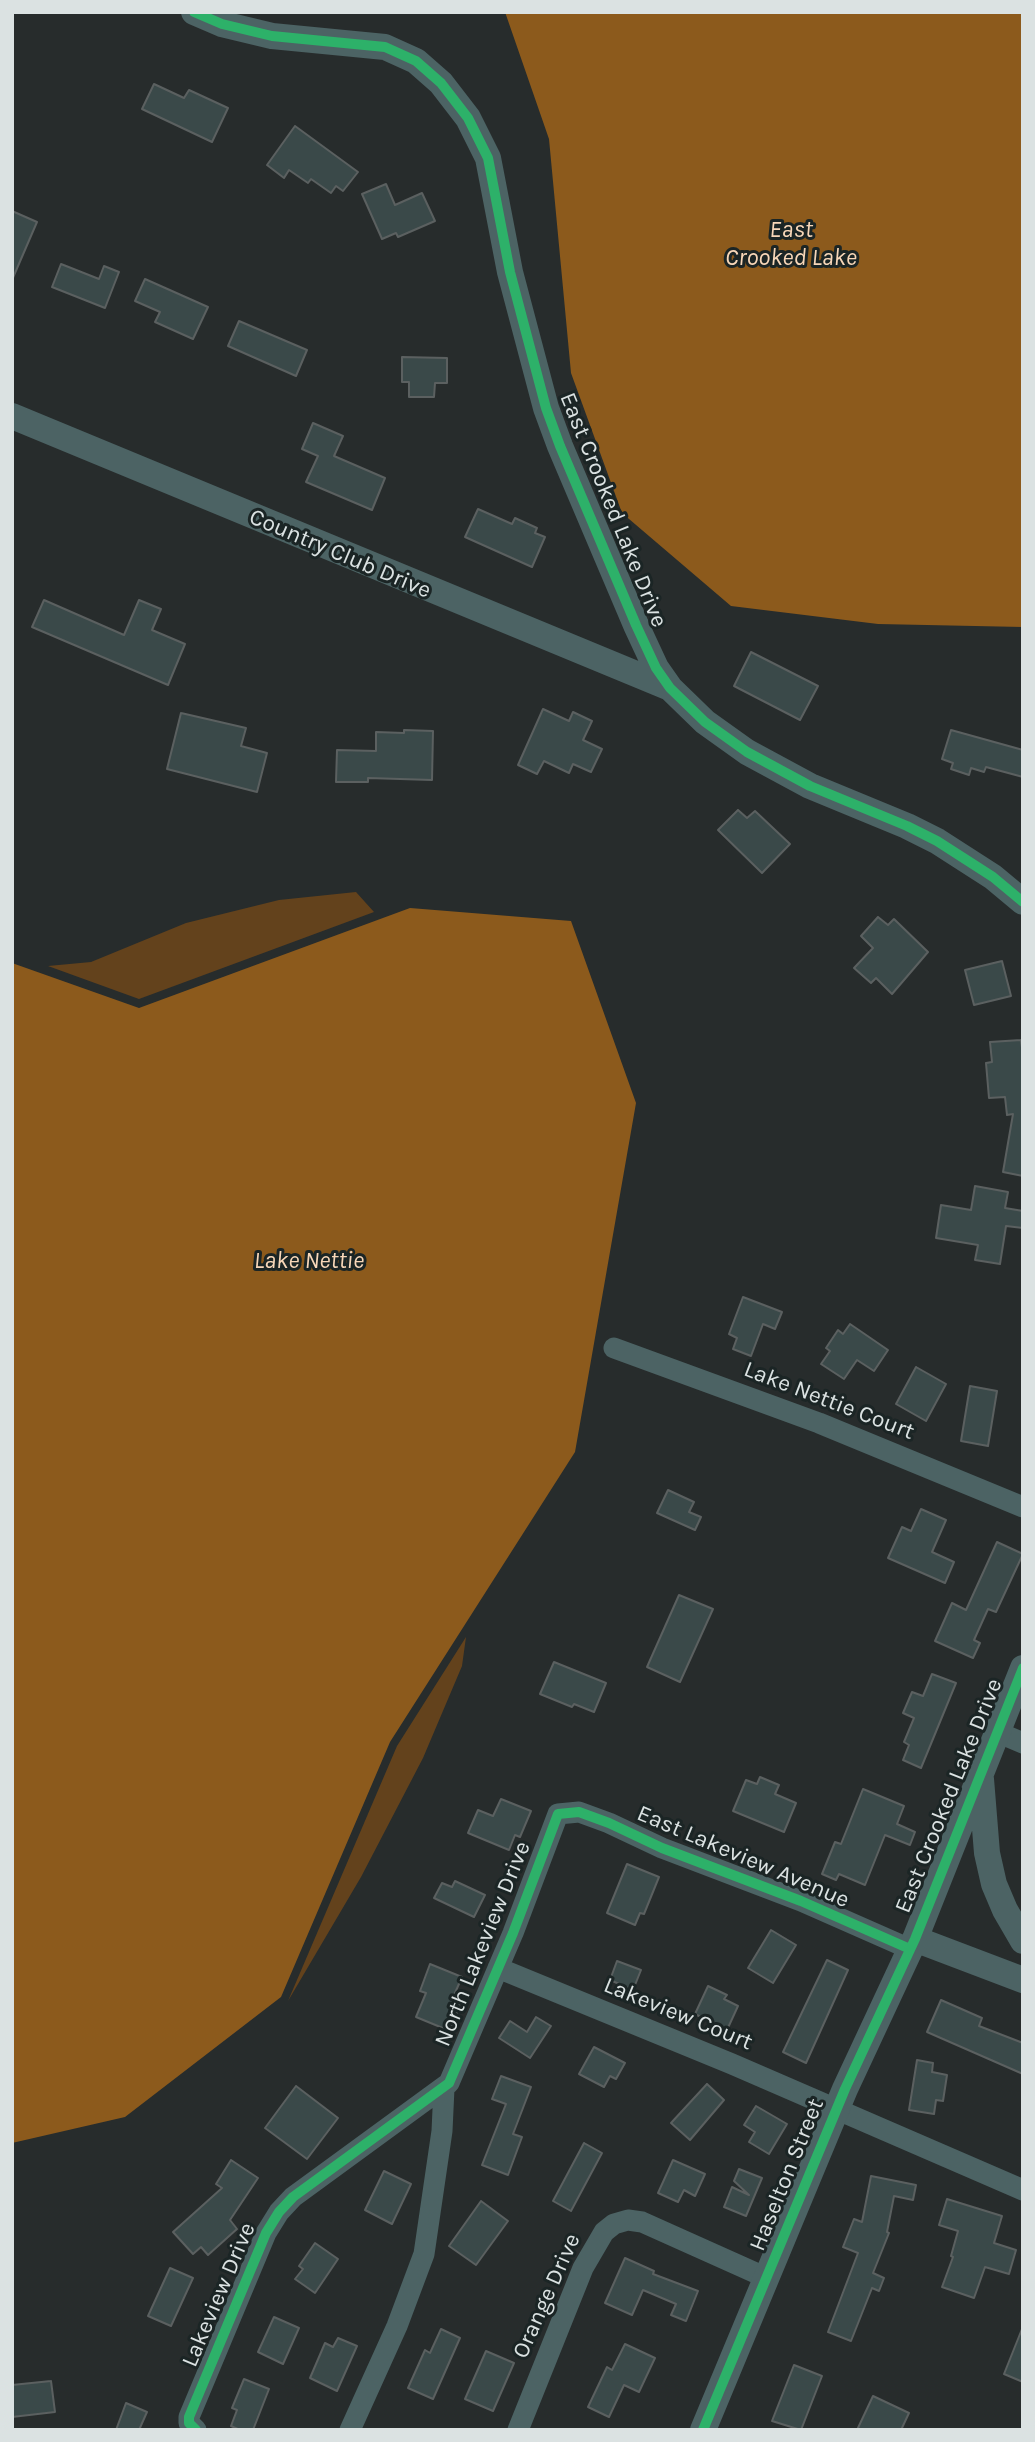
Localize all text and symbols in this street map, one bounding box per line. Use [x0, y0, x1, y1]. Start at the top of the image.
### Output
water label: East Crooked Lake [725, 216, 857, 272]
street label: East Crooked Lake Drive [553, 389, 673, 631]
street label: Country Club Drive [245, 503, 435, 605]
water label: Lake Nettie [254, 1247, 364, 1275]
street label: Lake Nettie Court [740, 1356, 918, 1446]
street label: East Crooked Lake Drive [889, 1675, 1009, 1917]
street label: East Lakeview Avenue [633, 1800, 853, 1914]
street label: North Lakeview Drive [429, 1837, 537, 2051]
street label: Lakeview Court [600, 1972, 756, 2056]
street label: Haselton Street [744, 2095, 830, 2255]
street label: Lakeview Drive [176, 2219, 262, 2371]
street label: Orange Drive [507, 2229, 587, 2363]

